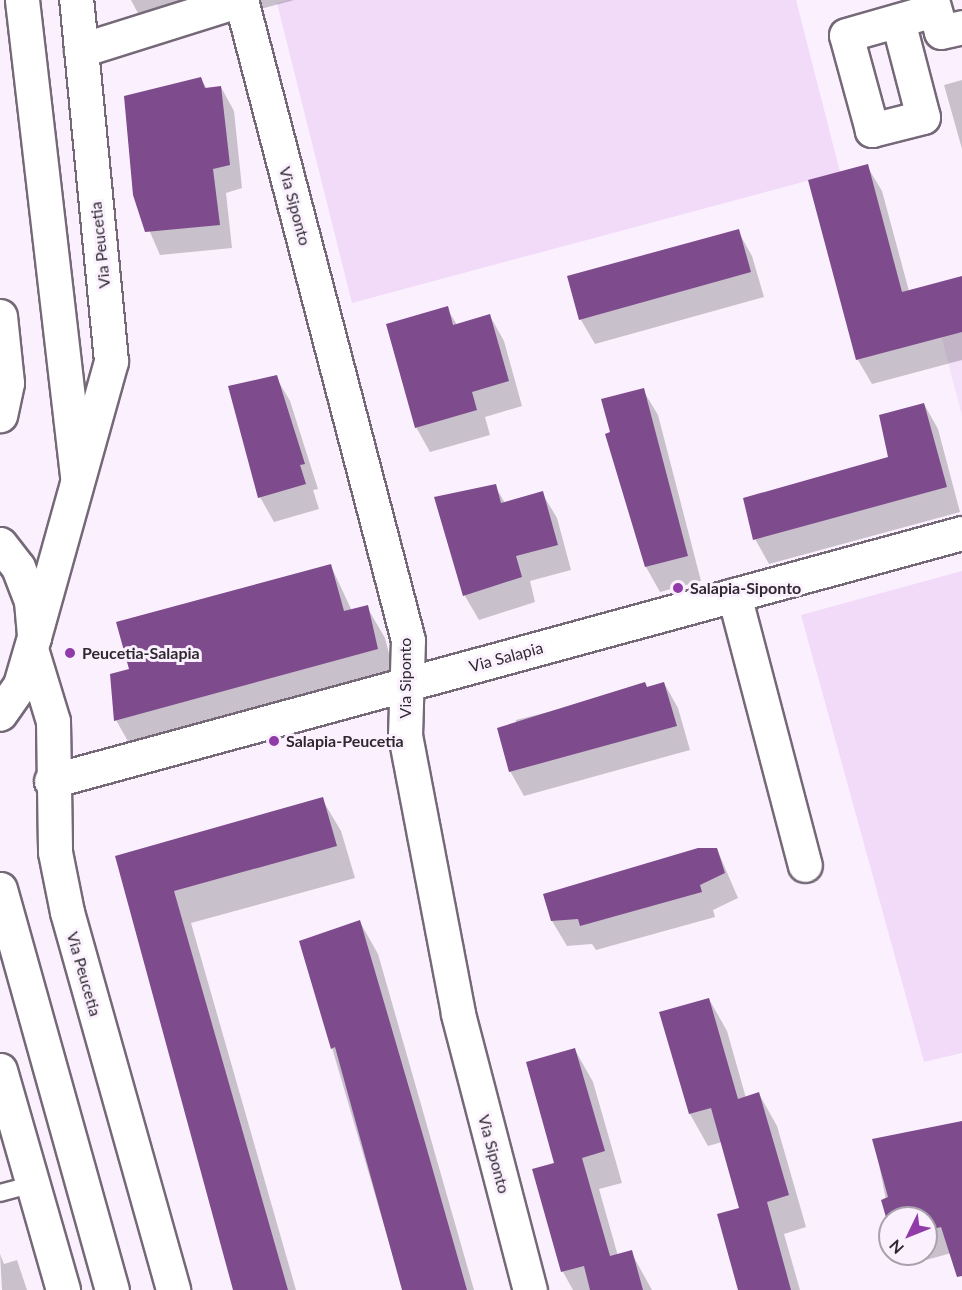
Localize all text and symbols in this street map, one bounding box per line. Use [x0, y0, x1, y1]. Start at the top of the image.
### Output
street label: Via Siponto [275, 164, 315, 248]
street label: Via Peucetia [86, 201, 114, 289]
place label: Salapia-Siponto [690, 578, 801, 598]
marker: Salapia-Siponto [671, 581, 685, 595]
street label: Via Siponto [395, 638, 415, 718]
street label: Via Salapia [467, 638, 545, 676]
place label: Peucetia-Salapia [82, 643, 200, 663]
marker: Peucetia-Salapia [63, 646, 77, 660]
place label: Salapia-Peucetia [286, 731, 404, 751]
marker: Salapia-Peucetia [267, 734, 281, 748]
street label: Via Peucetia [63, 930, 105, 1018]
street label: Via Siponto [474, 1112, 514, 1196]
north arrow [878, 1206, 938, 1266]
text: N [885, 1236, 907, 1258]

